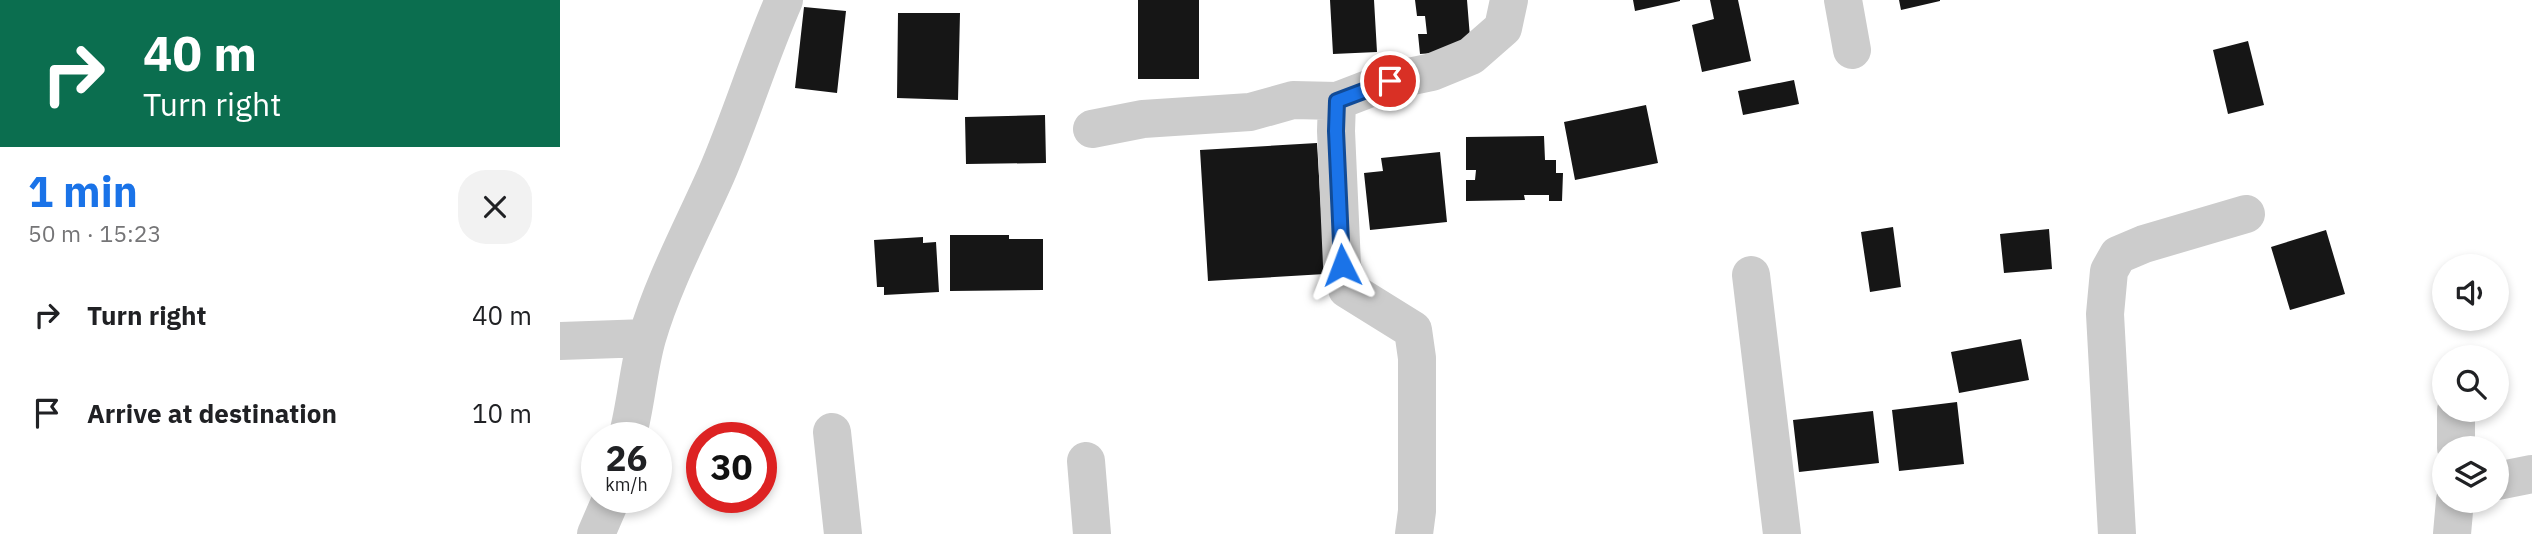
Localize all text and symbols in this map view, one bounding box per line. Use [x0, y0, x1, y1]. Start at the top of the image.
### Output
text: 40 m [143, 21, 257, 84]
icon: right [28, 28, 119, 119]
pin [1360, 51, 1420, 111]
icon: arrive [1371, 62, 1409, 100]
text: Turn right [143, 83, 281, 125]
text: 1 min [28, 164, 138, 219]
button: close [458, 170, 532, 244]
text: 50 m · 15:23 [28, 218, 161, 248]
position arrow [1305, 228, 1379, 302]
map controls [2432, 254, 2509, 513]
button: sound [2432, 254, 2509, 331]
icon: right [28, 296, 66, 334]
text: Turn right [87, 298, 206, 332]
text: 40 m [472, 298, 532, 332]
button: search [2432, 345, 2509, 422]
icon: arrive [28, 394, 66, 432]
text: Arrive at destination [87, 396, 337, 430]
text: 10 m [472, 396, 532, 430]
speed limit sign: 30 [686, 422, 777, 513]
text: 26 [605, 435, 648, 481]
button: layers [2432, 436, 2509, 513]
text: km/h [605, 473, 648, 496]

